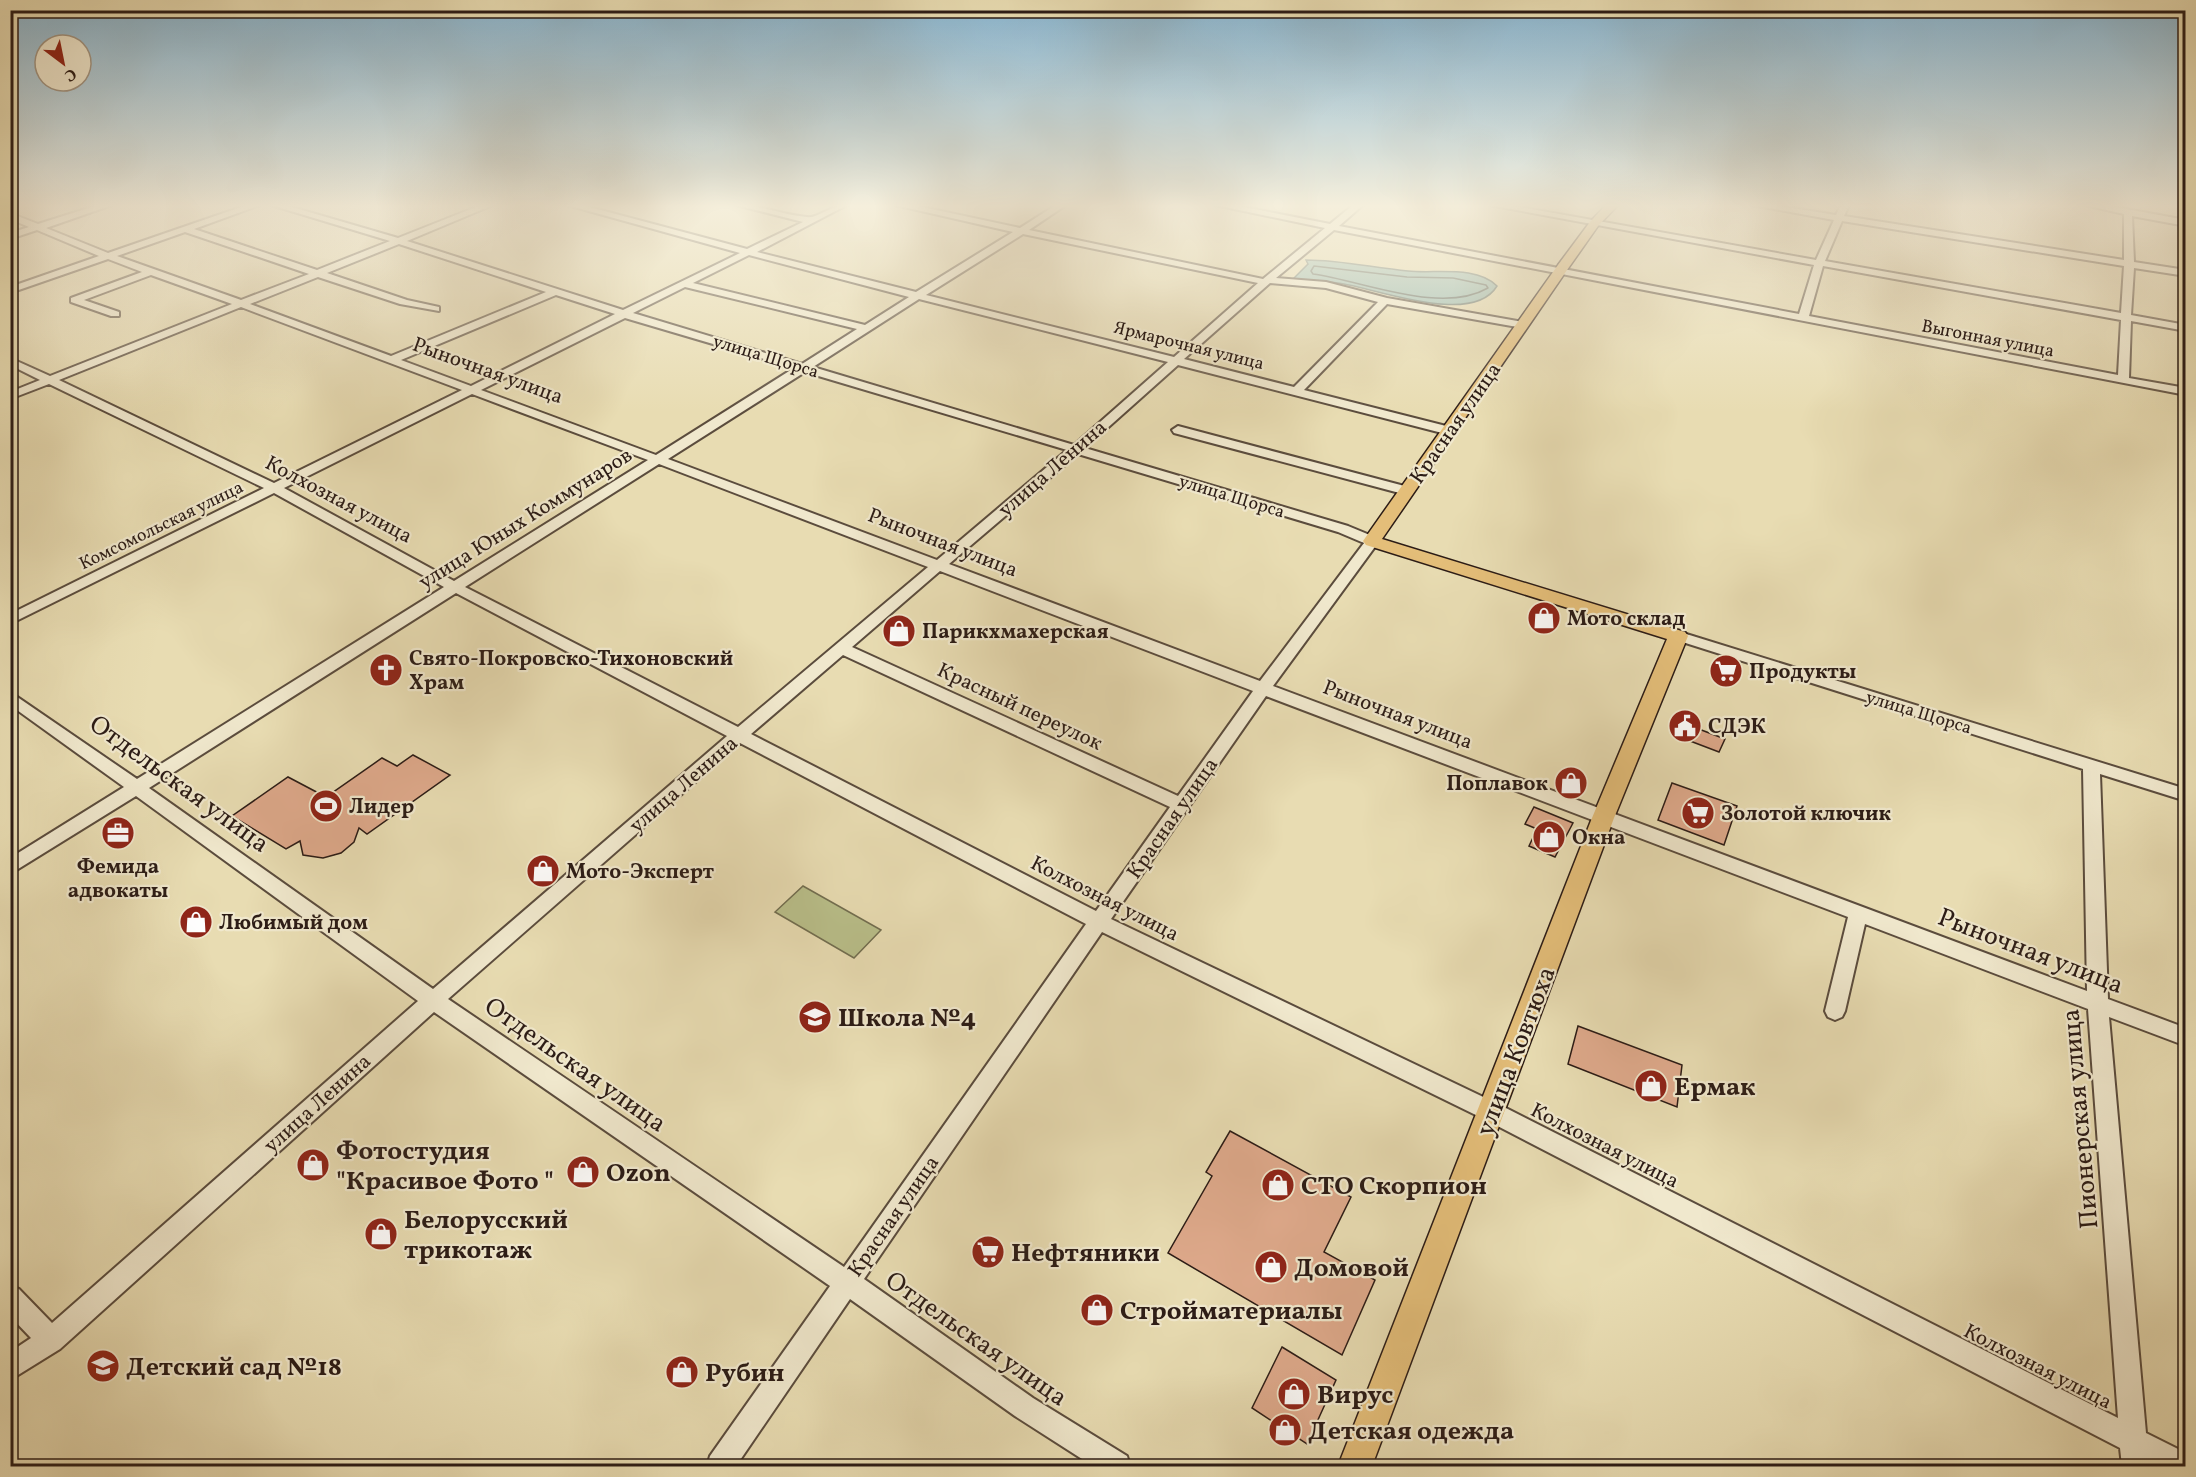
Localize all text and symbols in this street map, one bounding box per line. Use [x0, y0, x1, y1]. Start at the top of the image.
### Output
north arrow [33, 33, 93, 93]
text: С [60, 62, 80, 86]
street label: Выгонная улица [1919, 314, 2056, 365]
street label: Ярмарочная улица [1111, 316, 1267, 377]
street label: улица Щорса [709, 329, 822, 385]
street label: Рыночная улица [408, 331, 567, 412]
street label: Красная улица [1404, 357, 1509, 490]
street label: улица Ленина [992, 414, 1114, 525]
street label: улица Юных Коммунаров [413, 441, 638, 597]
street label: Колхозная улица [260, 449, 417, 551]
street label: улица Щорса [1175, 469, 1288, 525]
street label: Комсомольская улица [75, 476, 248, 577]
street label: Рыночная улица [863, 501, 1022, 585]
shop icon: Мото склад [1526, 600, 1562, 636]
place label: Мото склад [1567, 605, 1686, 634]
shop icon: Парикхмахерская [881, 613, 917, 649]
place label: Парикхмахерская [922, 618, 1109, 647]
place label: Свято-Покровско-Тихоновский Храм [409, 645, 733, 698]
church icon: Свято-Покровско-Тихоновский Храм [368, 652, 404, 688]
supermarket icon: Продукты [1708, 653, 1744, 689]
street label: Красный переулок [932, 656, 1107, 758]
place label: Продукты [1749, 658, 1856, 687]
street label: Рыночная улица [1318, 673, 1477, 757]
street label: улица Щорса [1862, 685, 1975, 741]
street label: Отдельская улица [81, 707, 276, 862]
public building icon: СДЭК [1667, 708, 1703, 744]
place label: СДЭК [1708, 713, 1766, 742]
street label: улица Ленина [623, 730, 745, 841]
street label: Красная улица [1121, 752, 1226, 885]
shop icon: Поплавок [1553, 765, 1589, 801]
place label: Поплавок [1446, 770, 1548, 799]
sports icon: Лидер [308, 788, 344, 824]
place label: Лидер [349, 793, 414, 822]
supermarket icon: Золотой ключик [1680, 795, 1716, 831]
place label: Золотой ключик [1721, 800, 1891, 829]
office icon: Фемида адвокаты [100, 815, 136, 851]
shop icon: Окна [1531, 819, 1567, 855]
place label: Окна [1572, 824, 1625, 853]
street label: Колхозная улица [1025, 849, 1184, 949]
place label: Фемида адвокаты [68, 853, 168, 906]
shop icon: Мото-Эксперт [525, 853, 561, 889]
place label: Мото-Эксперт [566, 858, 715, 887]
street label: Рыночная улица [1932, 900, 2128, 1004]
shop icon: Любимый дом [178, 904, 214, 940]
place label: Любимый дом [219, 909, 368, 938]
street label: улица Ковтюха [1468, 962, 1566, 1142]
street label: Отдельская улица [477, 989, 673, 1142]
school or university icon: Школа №4 [797, 999, 833, 1035]
place label: Школа №4 [838, 1001, 976, 1037]
street label: Пионерская улица [2053, 1007, 2109, 1230]
street label: улица Ленина [258, 1048, 378, 1160]
shop icon: Ермак [1633, 1068, 1669, 1104]
place label: Ермак [1674, 1070, 1756, 1106]
street label: Колхозная улица [1525, 1096, 1684, 1196]
place label: Фотостудия "Красивое Фото " [336, 1134, 554, 1200]
shop icon: Фотостудия "Красивое Фото " [295, 1147, 331, 1183]
street label: Красная улица [842, 1150, 947, 1283]
shop icon: Ozon [565, 1154, 601, 1190]
place label: Ozon [606, 1156, 671, 1192]
shop icon: СТО Скорпион [1260, 1167, 1296, 1203]
place label: СТО Скорпион [1301, 1169, 1487, 1205]
place label: Белорусский трикотаж [404, 1203, 568, 1269]
shop icon: Белорусский трикотаж [363, 1216, 399, 1252]
supermarket icon: Нефтяники [970, 1234, 1006, 1270]
place label: Нефтяники [1011, 1236, 1160, 1272]
shop icon: Домовой [1253, 1249, 1289, 1285]
place label: Домовой [1294, 1251, 1409, 1287]
street label: Отдельская улица [878, 1263, 1074, 1416]
shop icon: Стройматериалы [1079, 1292, 1115, 1328]
place label: Стройматериалы [1120, 1294, 1343, 1330]
street label: Колхозная улица [1958, 1317, 2117, 1417]
school or university icon: Детский сад №18 [85, 1348, 121, 1384]
place label: Детский сад №18 [126, 1350, 342, 1386]
shop icon: Рубин [664, 1354, 700, 1390]
place label: Рубин [705, 1356, 785, 1392]
shop icon: Вирус [1276, 1376, 1312, 1412]
place label: Вирус [1317, 1378, 1393, 1414]
shop icon: Детская одежда [1267, 1412, 1303, 1448]
place label: Детская одежда [1308, 1414, 1514, 1450]

